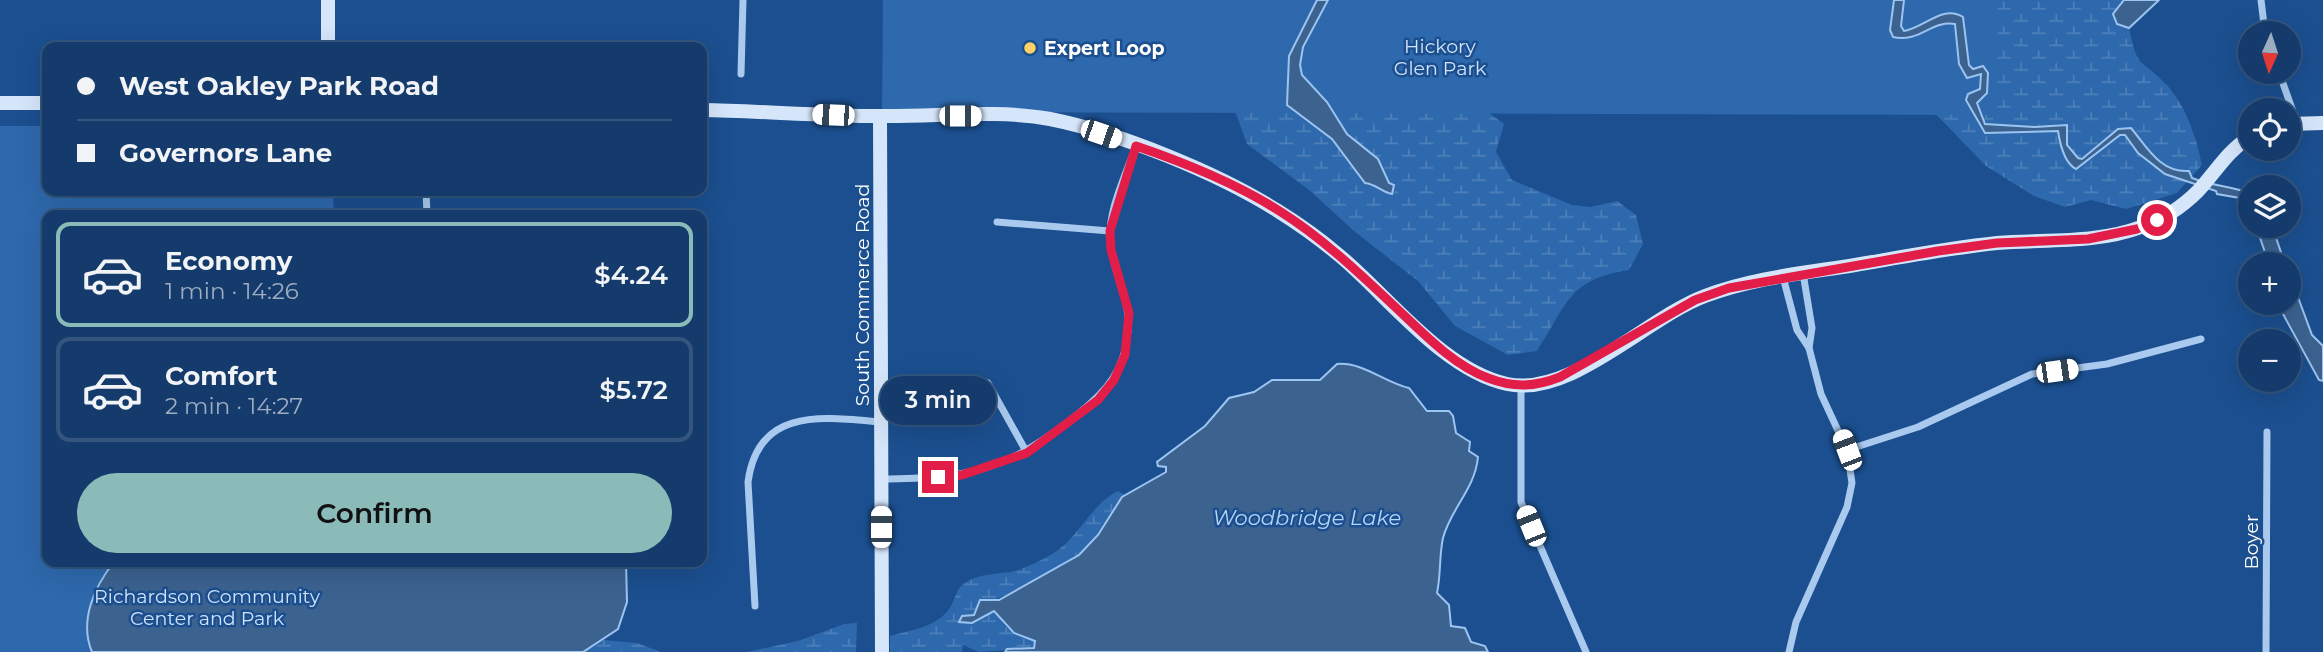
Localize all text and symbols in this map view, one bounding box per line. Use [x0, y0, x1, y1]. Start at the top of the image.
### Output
north arrow [2238, 21, 2301, 84]
map controls [2238, 21, 2301, 392]
park label: Hickory Glen Park [1394, 35, 1487, 80]
place label: Expert Loop [1044, 37, 1165, 60]
marker: Expert Loop [1022, 40, 1038, 56]
text: West Oakley Park Road [119, 70, 439, 102]
button: locate [2238, 98, 2301, 161]
car [812, 104, 855, 126]
car [940, 106, 982, 127]
car [1078, 117, 1125, 151]
text: Governors Lane [119, 137, 332, 169]
button: layers [2238, 175, 2301, 238]
street label: South Commerce Road [851, 184, 874, 406]
route start [2141, 204, 2173, 236]
icon: car [81, 243, 144, 306]
text: Economy [165, 245, 292, 277]
button: + [2238, 252, 2301, 315]
text: $4.24 [594, 259, 668, 291]
text: 1 min · 14:26 [165, 277, 299, 305]
button: − [2238, 329, 2301, 392]
icon: car [81, 358, 144, 421]
car [2035, 358, 2080, 384]
text: Comfort [165, 360, 277, 392]
text: $5.72 [600, 374, 668, 406]
callout: 3 min [880, 376, 996, 424]
text: 3 min [905, 386, 971, 414]
text: 2 min · 14:27 [165, 392, 303, 420]
car [1830, 427, 1865, 473]
route end [922, 461, 954, 493]
button: Confirm [77, 473, 672, 553]
car [1514, 503, 1549, 549]
water label: Woodbridge Lake [1213, 505, 1401, 530]
car [871, 506, 892, 548]
street label: Boyer [2240, 514, 2263, 570]
park label: Richardson Community Center and Park [94, 585, 321, 630]

